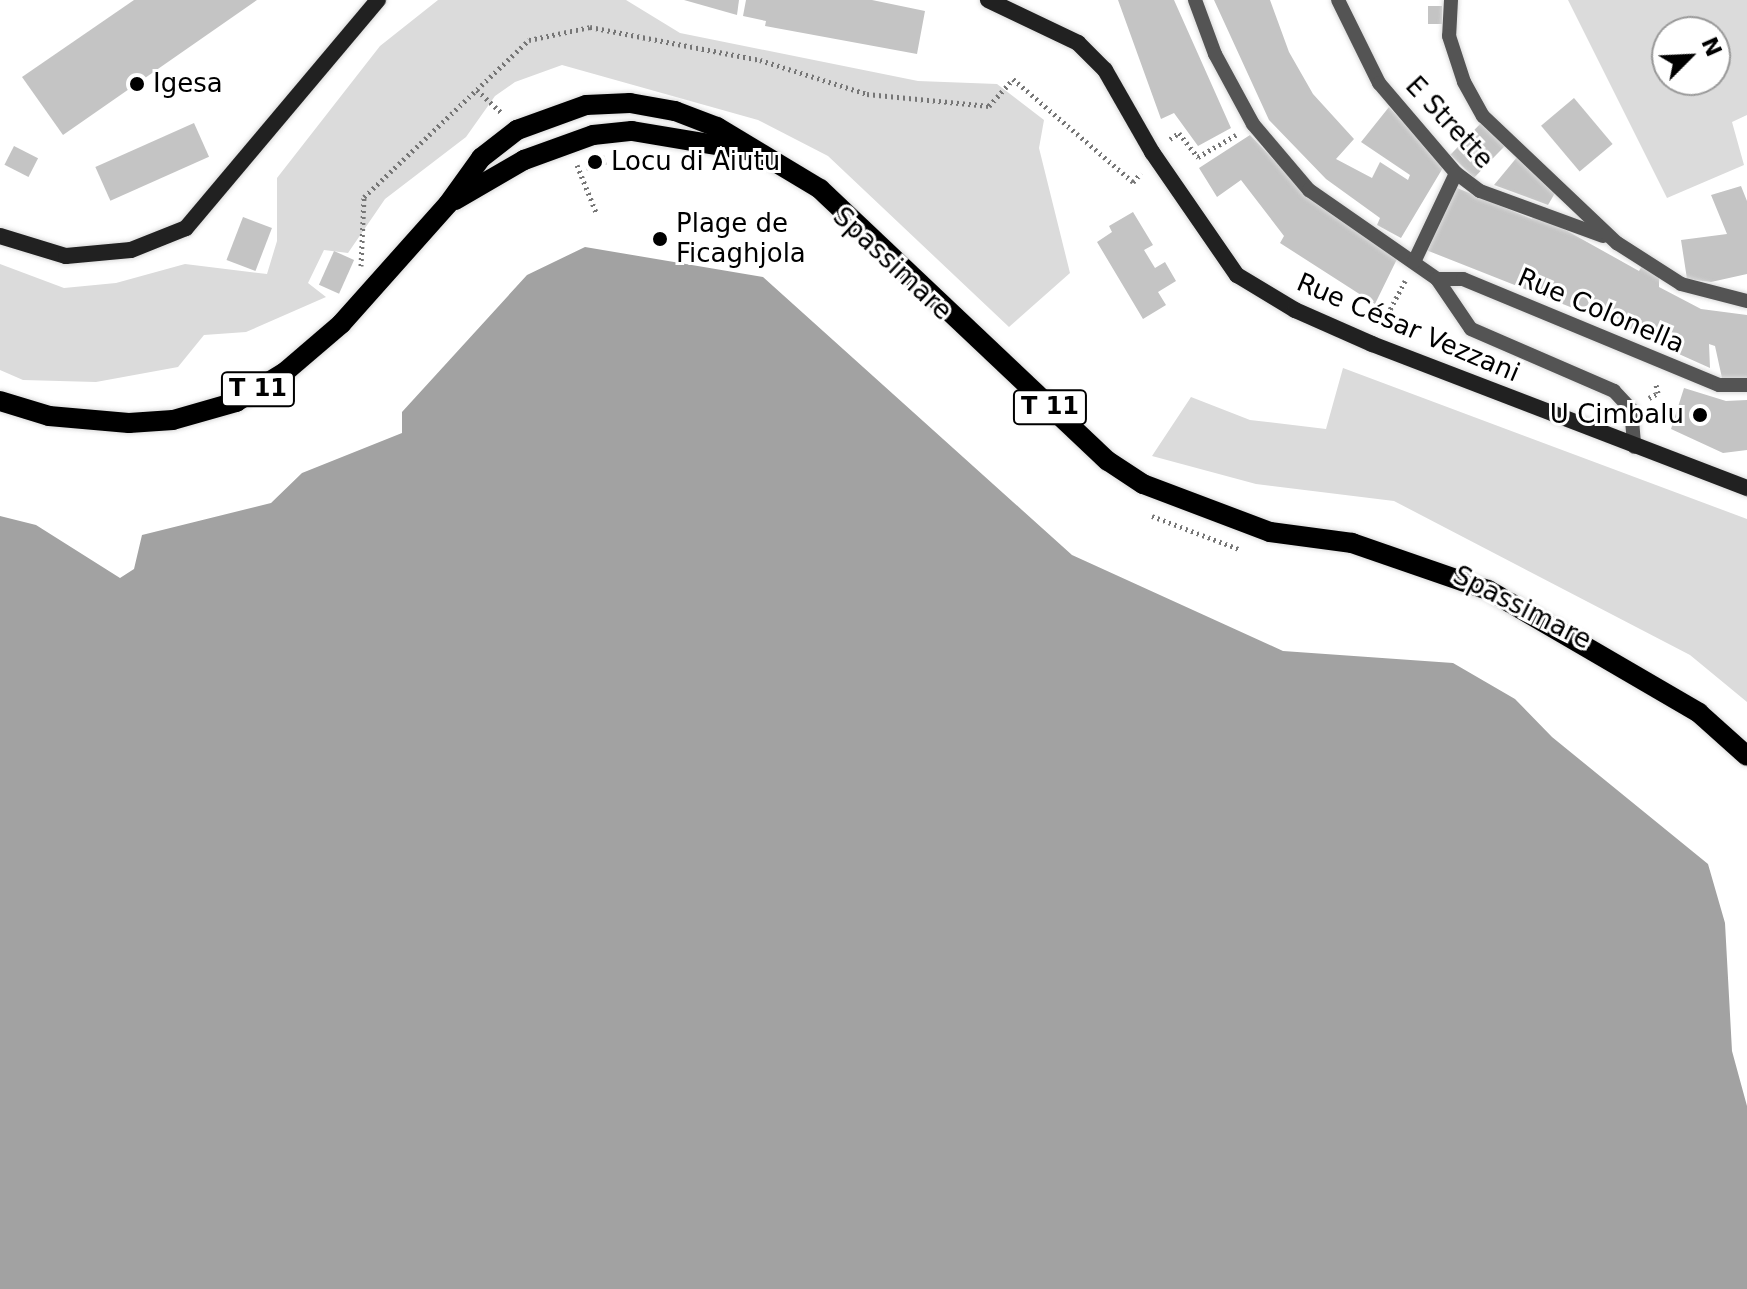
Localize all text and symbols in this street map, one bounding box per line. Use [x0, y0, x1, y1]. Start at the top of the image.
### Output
north arrow [1651, 16, 1731, 96]
text: N [1696, 33, 1727, 60]
place label: Igesa [153, 68, 223, 100]
street label: E Strette [1399, 71, 1499, 175]
marker: Igesa [128, 75, 146, 93]
place label: Locu di Aiutu [611, 146, 780, 178]
marker: Locu di Aiutu [586, 153, 604, 171]
street label: Spassimare [826, 201, 958, 327]
place label: Plage de Ficaghjola [676, 208, 806, 270]
marker: Plage de Ficaghjola [651, 230, 669, 248]
street label: Rue Colonella [1513, 262, 1689, 360]
street label: Rue César Vezzani [1292, 267, 1524, 389]
road number: T 11 [220, 369, 296, 409]
road number: T 11 [1012, 387, 1088, 427]
place label: U Cimbalu [1550, 399, 1684, 431]
marker: U Cimbalu [1691, 406, 1709, 424]
street label: Spassimare [1448, 560, 1596, 656]

